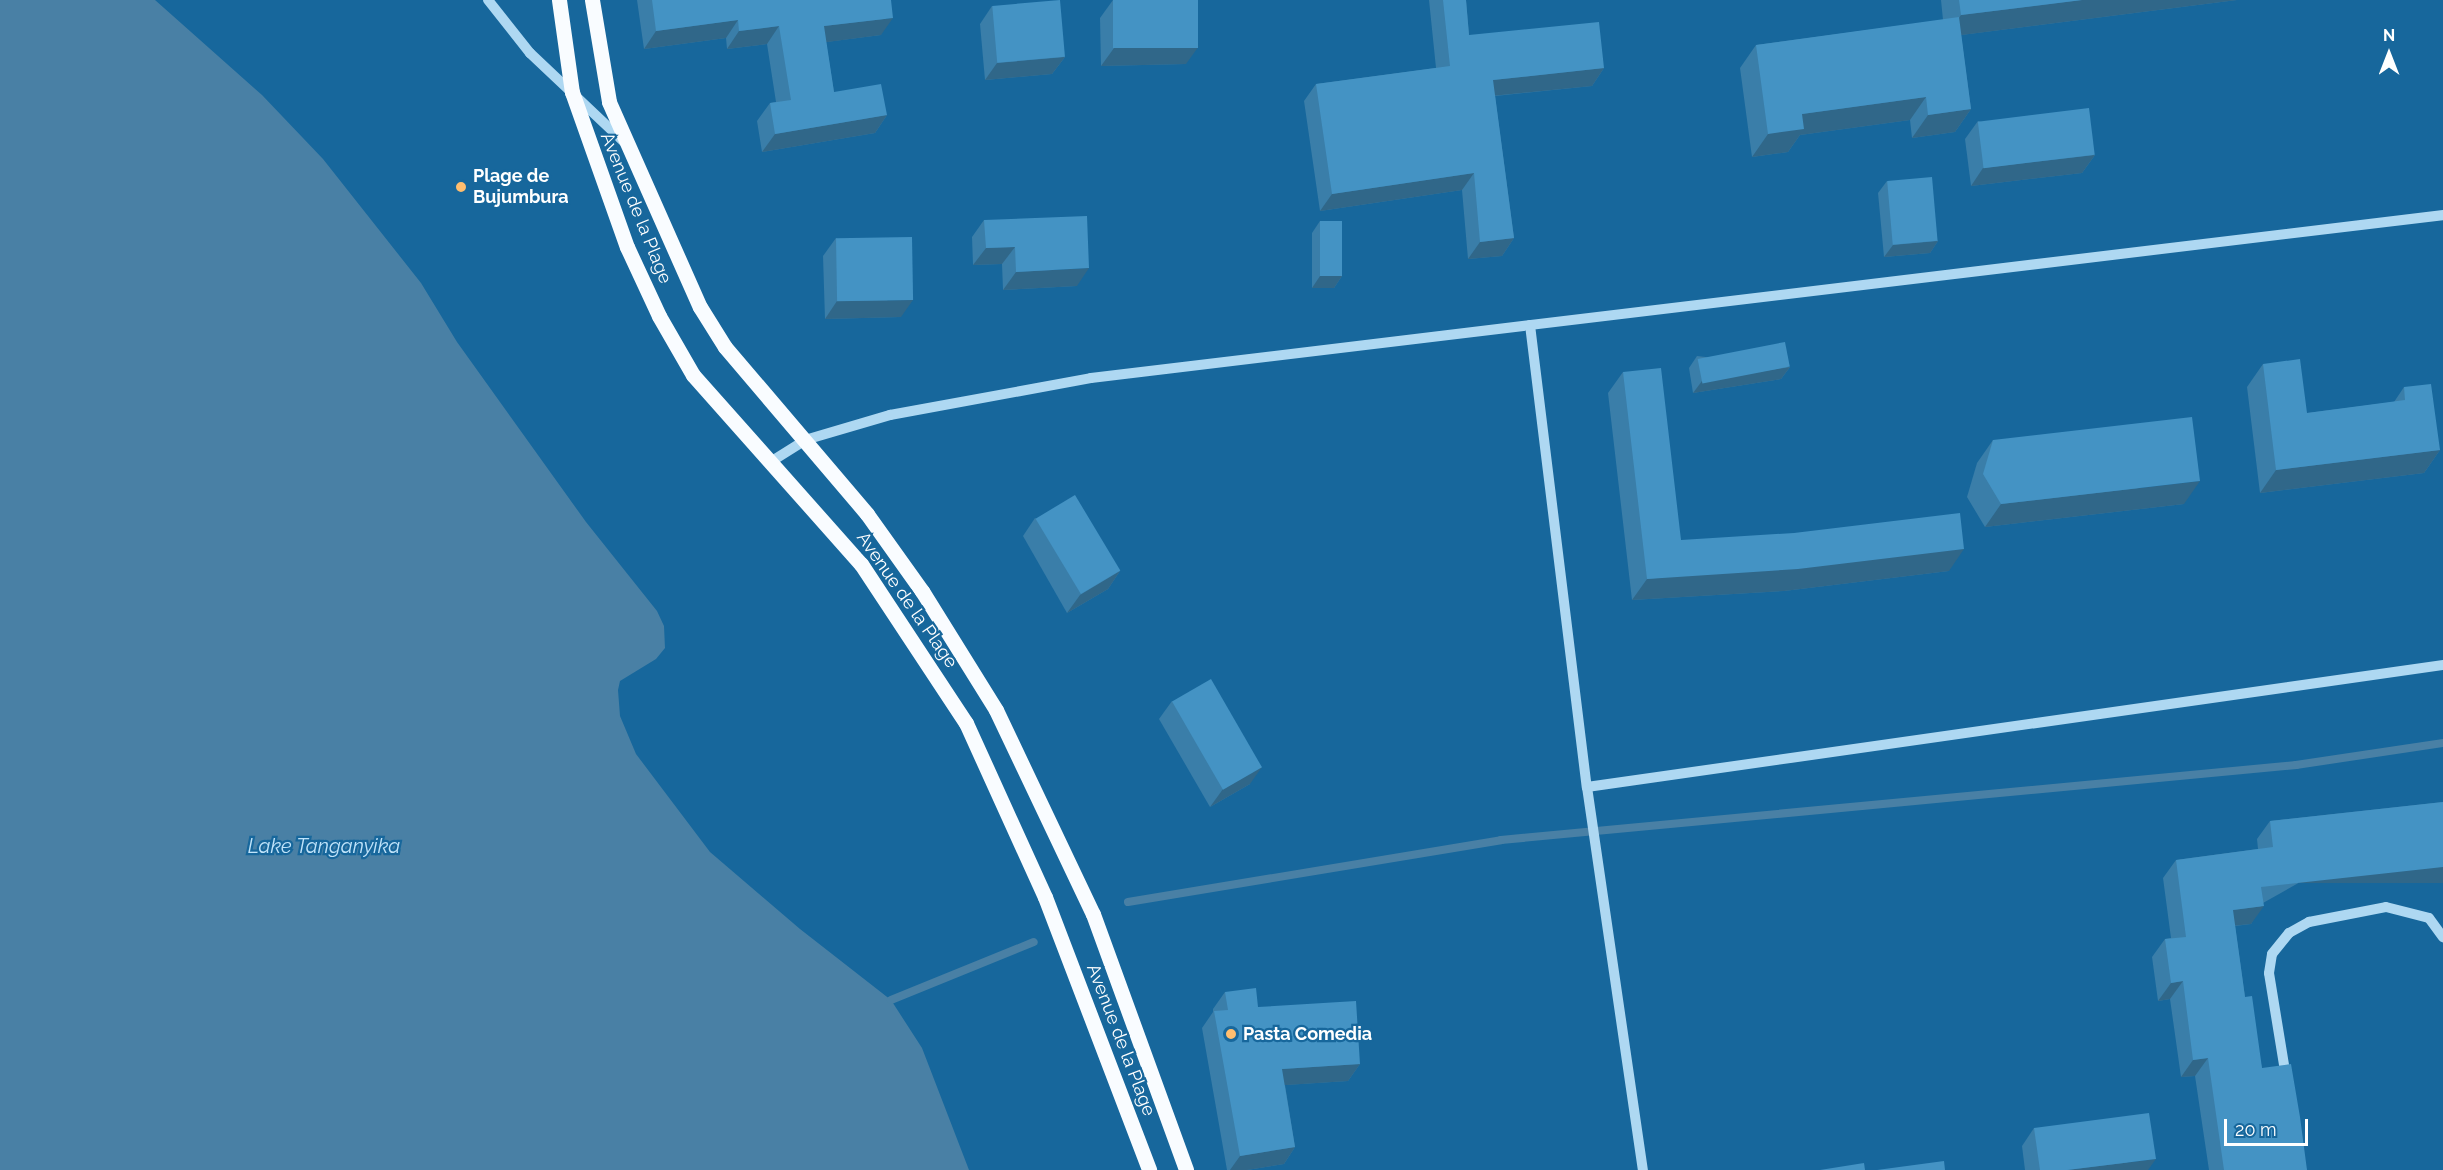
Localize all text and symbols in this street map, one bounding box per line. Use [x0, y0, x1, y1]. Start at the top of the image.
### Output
north arrow [2359, 24, 2419, 84]
text: N [2383, 26, 2395, 45]
street label: Avenue de la Plage [596, 129, 676, 287]
place label: Plage de Bujumbura [473, 166, 569, 208]
marker: Plage de Bujumbura [454, 180, 468, 194]
street label: Avenue de la Plage [852, 528, 962, 672]
water label: Lake Tanganyika [247, 834, 401, 858]
street label: Avenue de la Plage [1082, 961, 1160, 1119]
place label: Pasta Comedia [1243, 1023, 1372, 1045]
marker: Pasta Comedia [1224, 1027, 1238, 1041]
scale bar [2227, 1107, 2311, 1145]
text: 20 m [2235, 1119, 2277, 1140]

